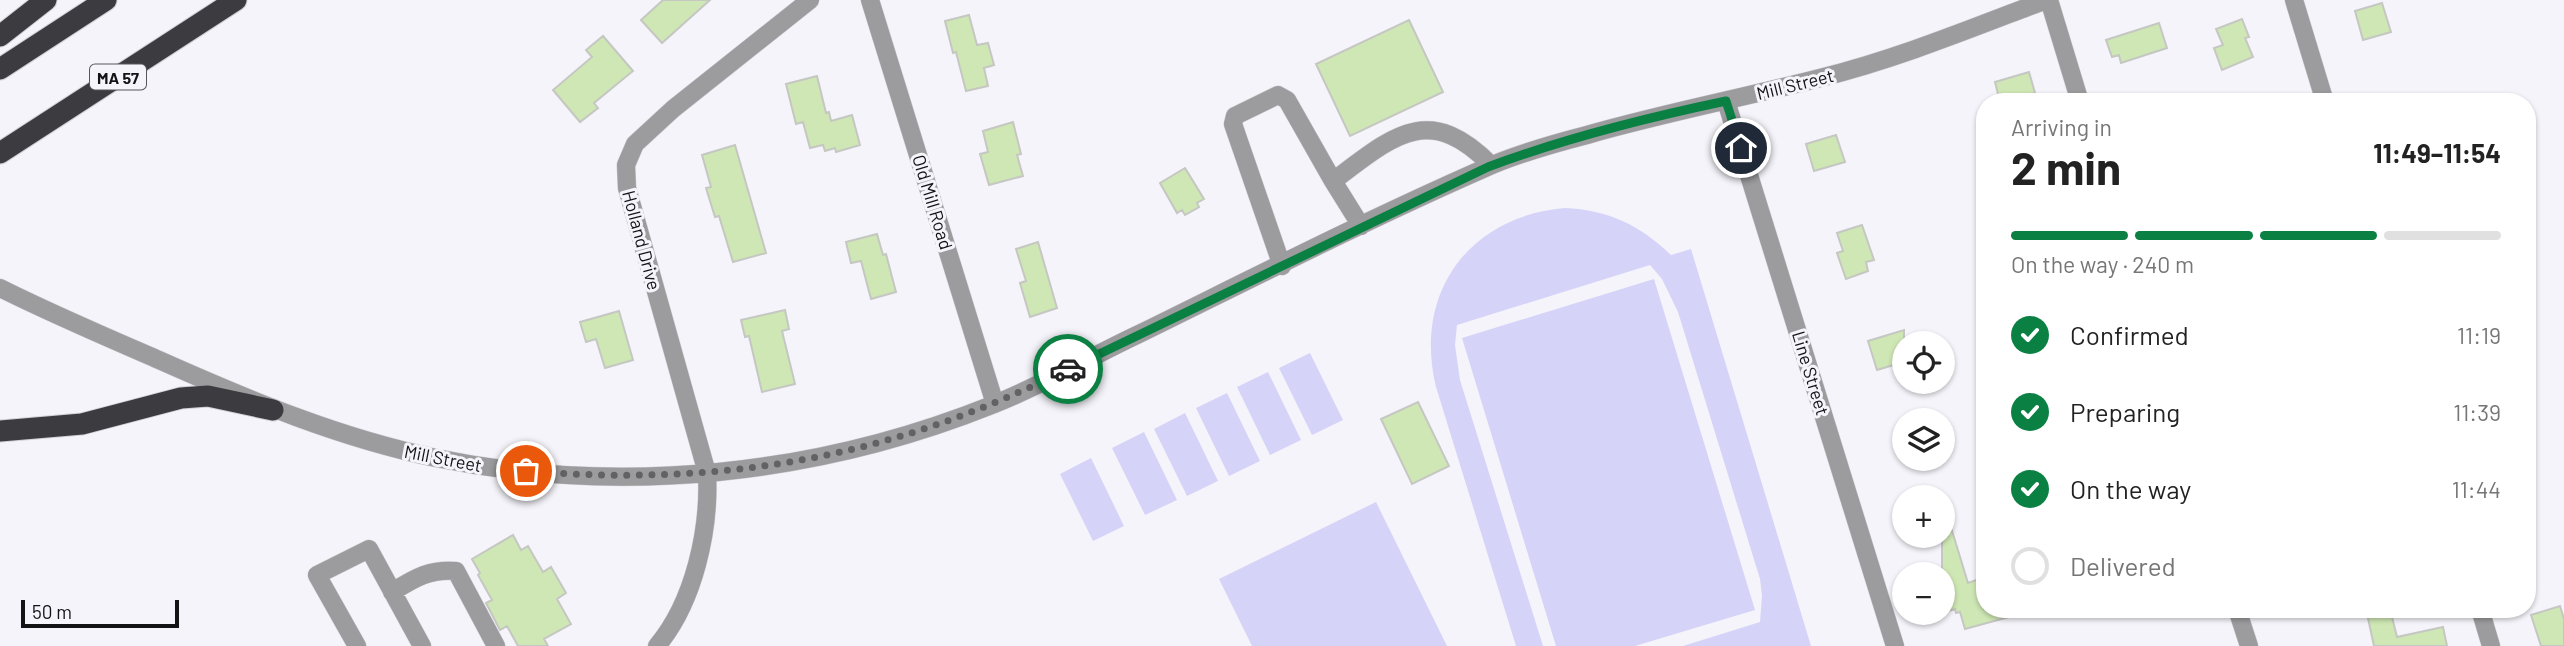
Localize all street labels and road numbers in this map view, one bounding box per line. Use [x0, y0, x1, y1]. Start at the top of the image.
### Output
road number: MA 57 [90, 64, 146, 90]
street label: Mill Street [1754, 64, 1836, 104]
street label: Old Mill Road [908, 152, 958, 252]
street label: Holland Drive [618, 188, 666, 292]
street label: Line Street [1788, 328, 1834, 418]
street label: Mill Street [402, 440, 484, 476]

